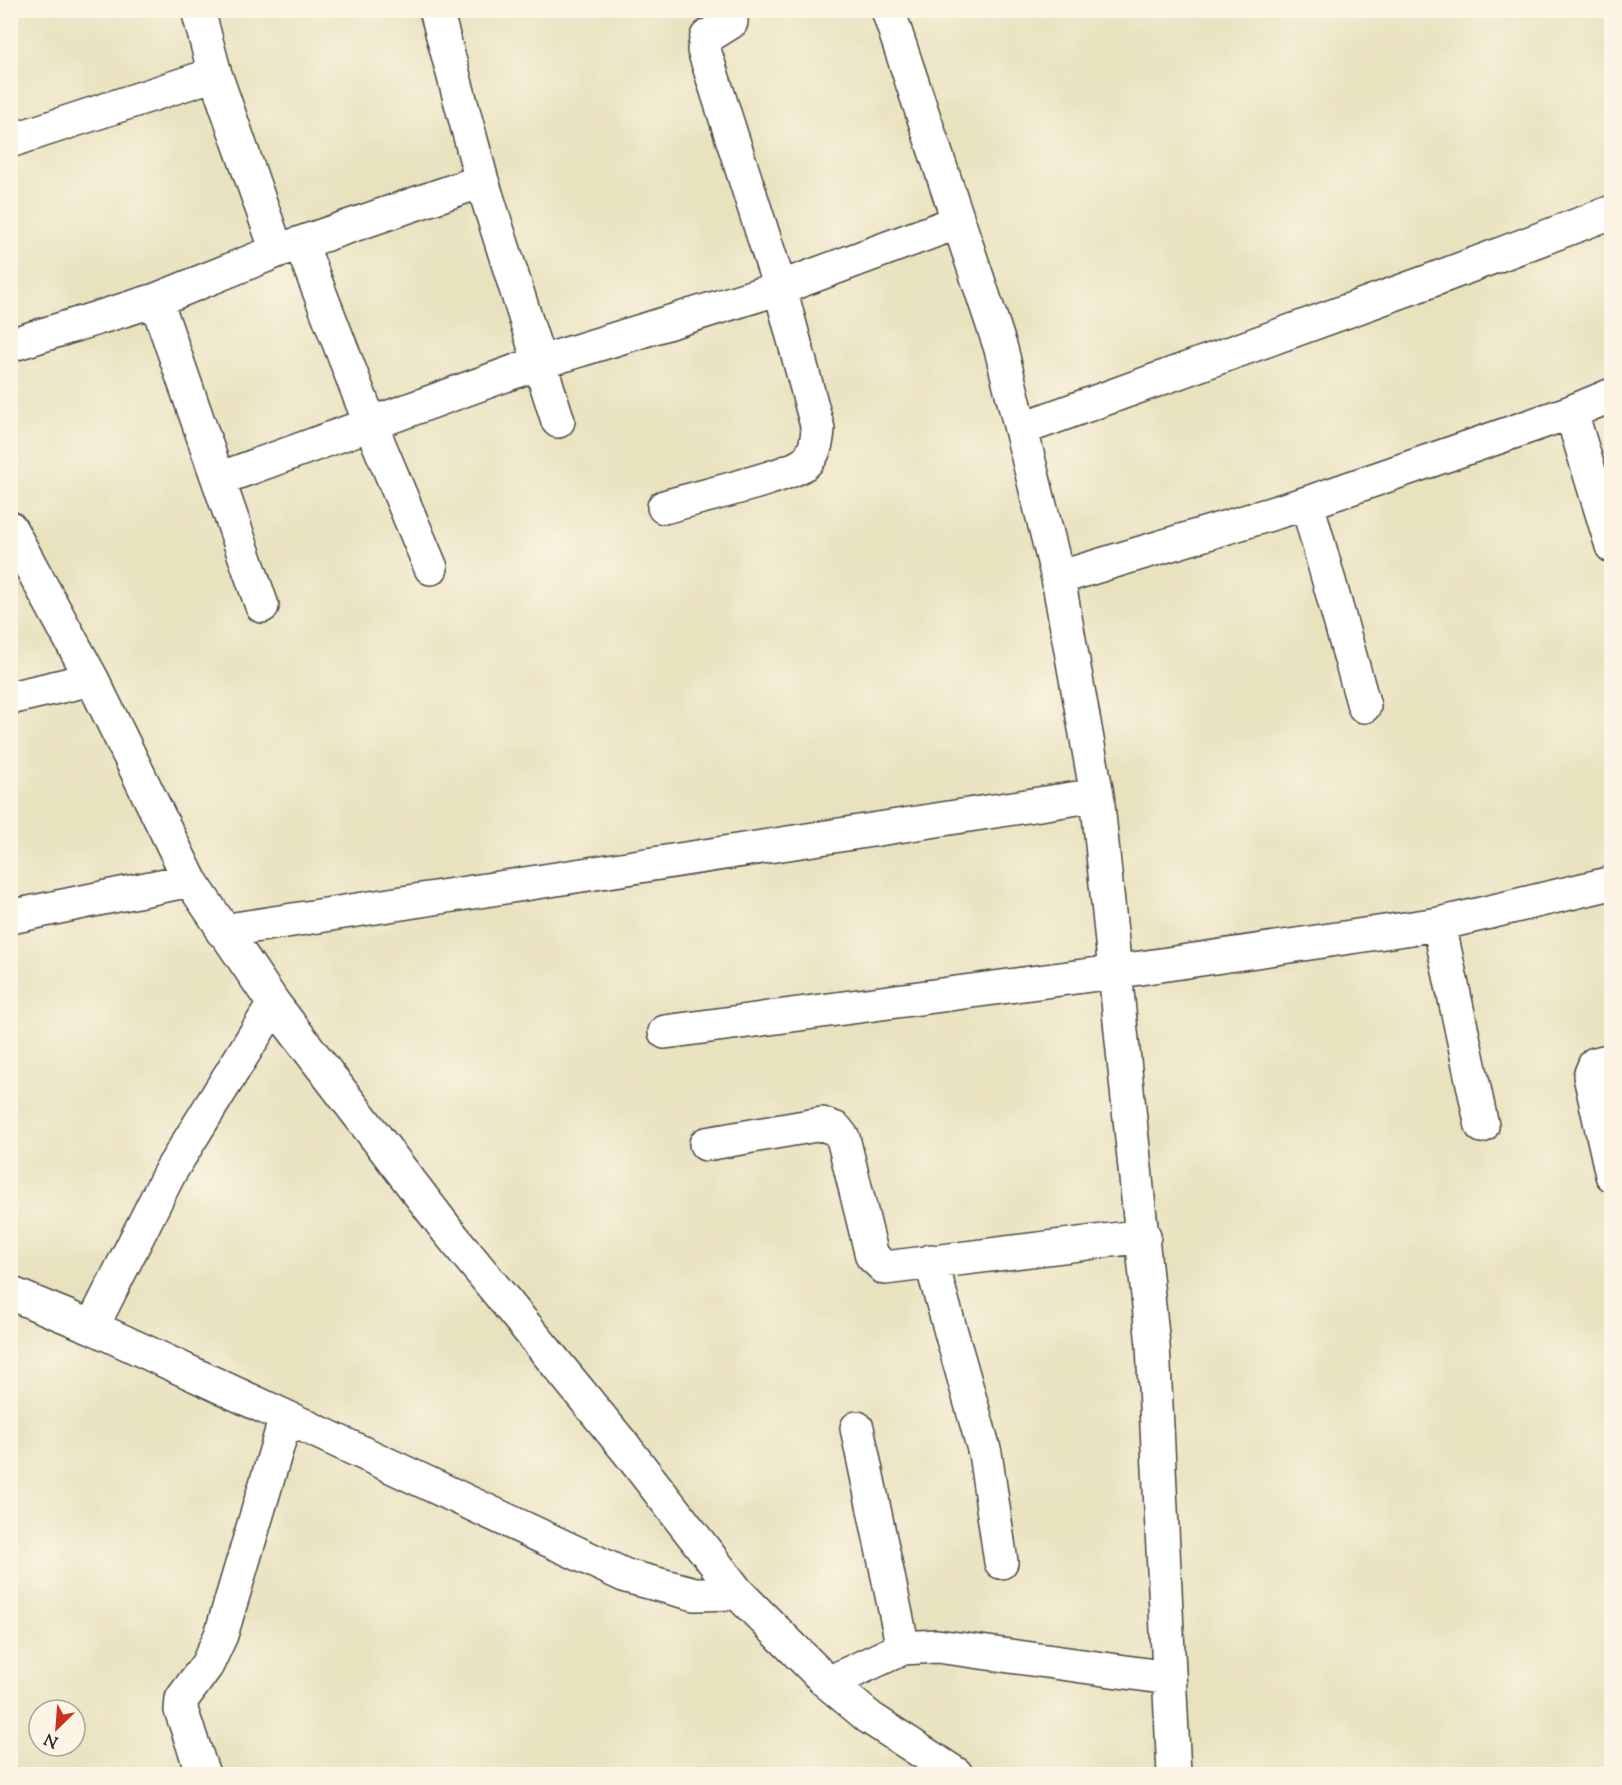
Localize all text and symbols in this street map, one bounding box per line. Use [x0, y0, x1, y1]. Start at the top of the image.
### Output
north arrow [27, 1698, 87, 1758]
text: N [41, 1726, 62, 1752]

